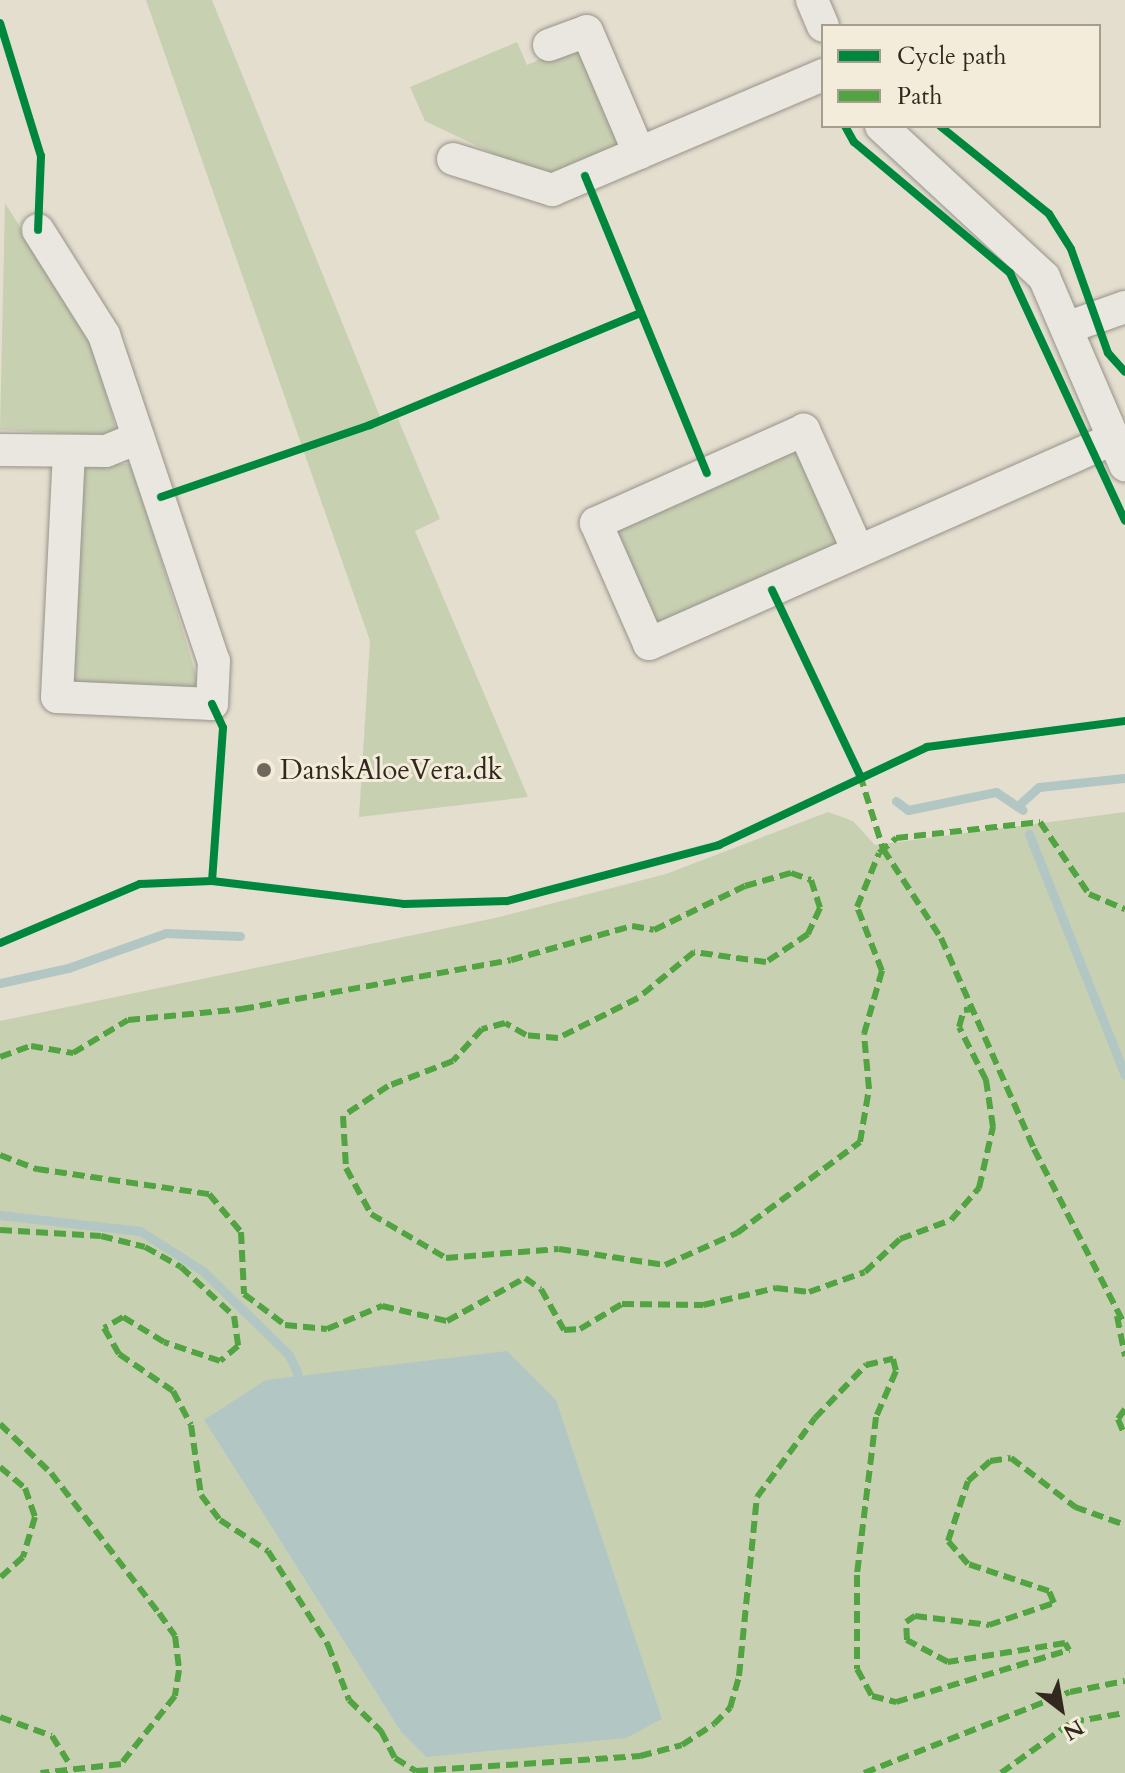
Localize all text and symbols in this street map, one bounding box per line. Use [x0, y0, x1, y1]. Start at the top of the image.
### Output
legend [821, 24, 1101, 128]
text: Cycle path [897, 40, 1006, 73]
text: Path [897, 80, 942, 113]
place label: DanskAloeVera.dk [280, 753, 503, 787]
marker: DanskAloeVera.dk [255, 761, 273, 779]
north arrow [1021, 1669, 1101, 1749]
text: N [1057, 1712, 1089, 1747]

